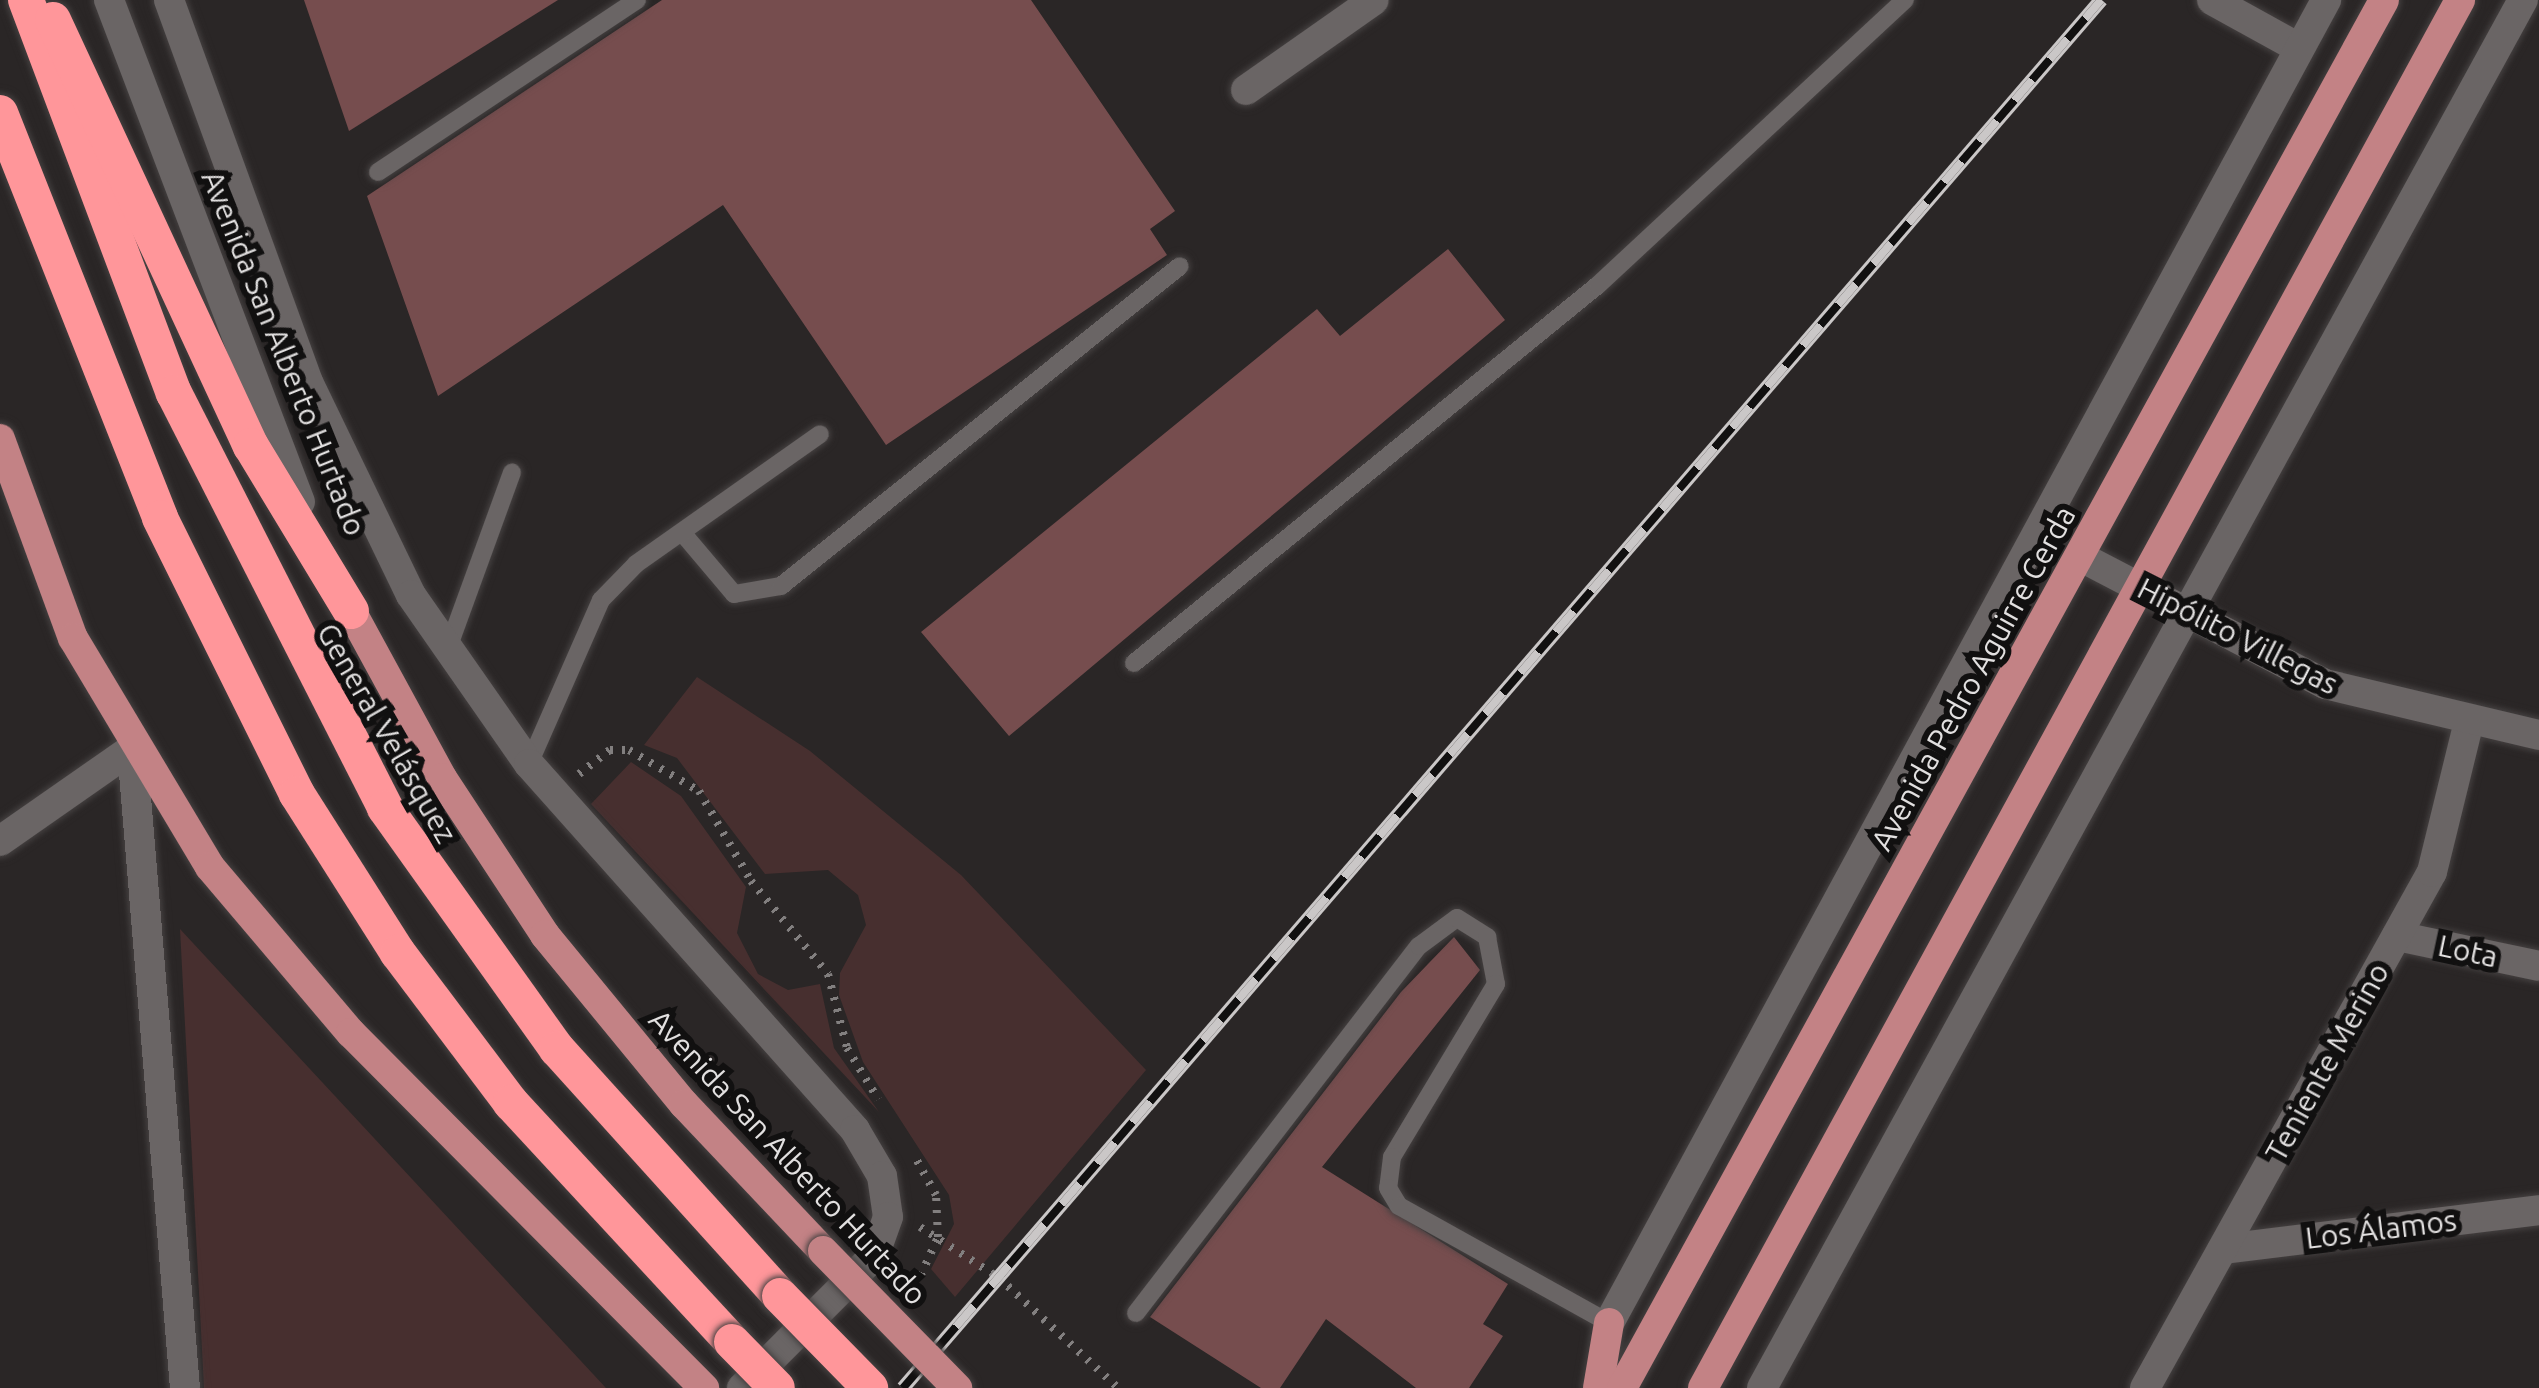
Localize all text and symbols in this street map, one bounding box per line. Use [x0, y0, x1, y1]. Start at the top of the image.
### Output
street label: Avenida San Alberto Hurtado [194, 165, 374, 541]
street label: Avenida Pedro Aguirre Cerda [1863, 499, 2083, 857]
street label: Hipólito Villegas [2132, 570, 2344, 702]
street label: General Velásquez [310, 617, 464, 849]
street label: Lota [2435, 927, 2501, 975]
street label: Teniente Merino [2258, 957, 2396, 1167]
street label: Avenida San Alberto Hurtado [642, 1002, 934, 1312]
street label: Los Álamos [2303, 1202, 2459, 1256]

